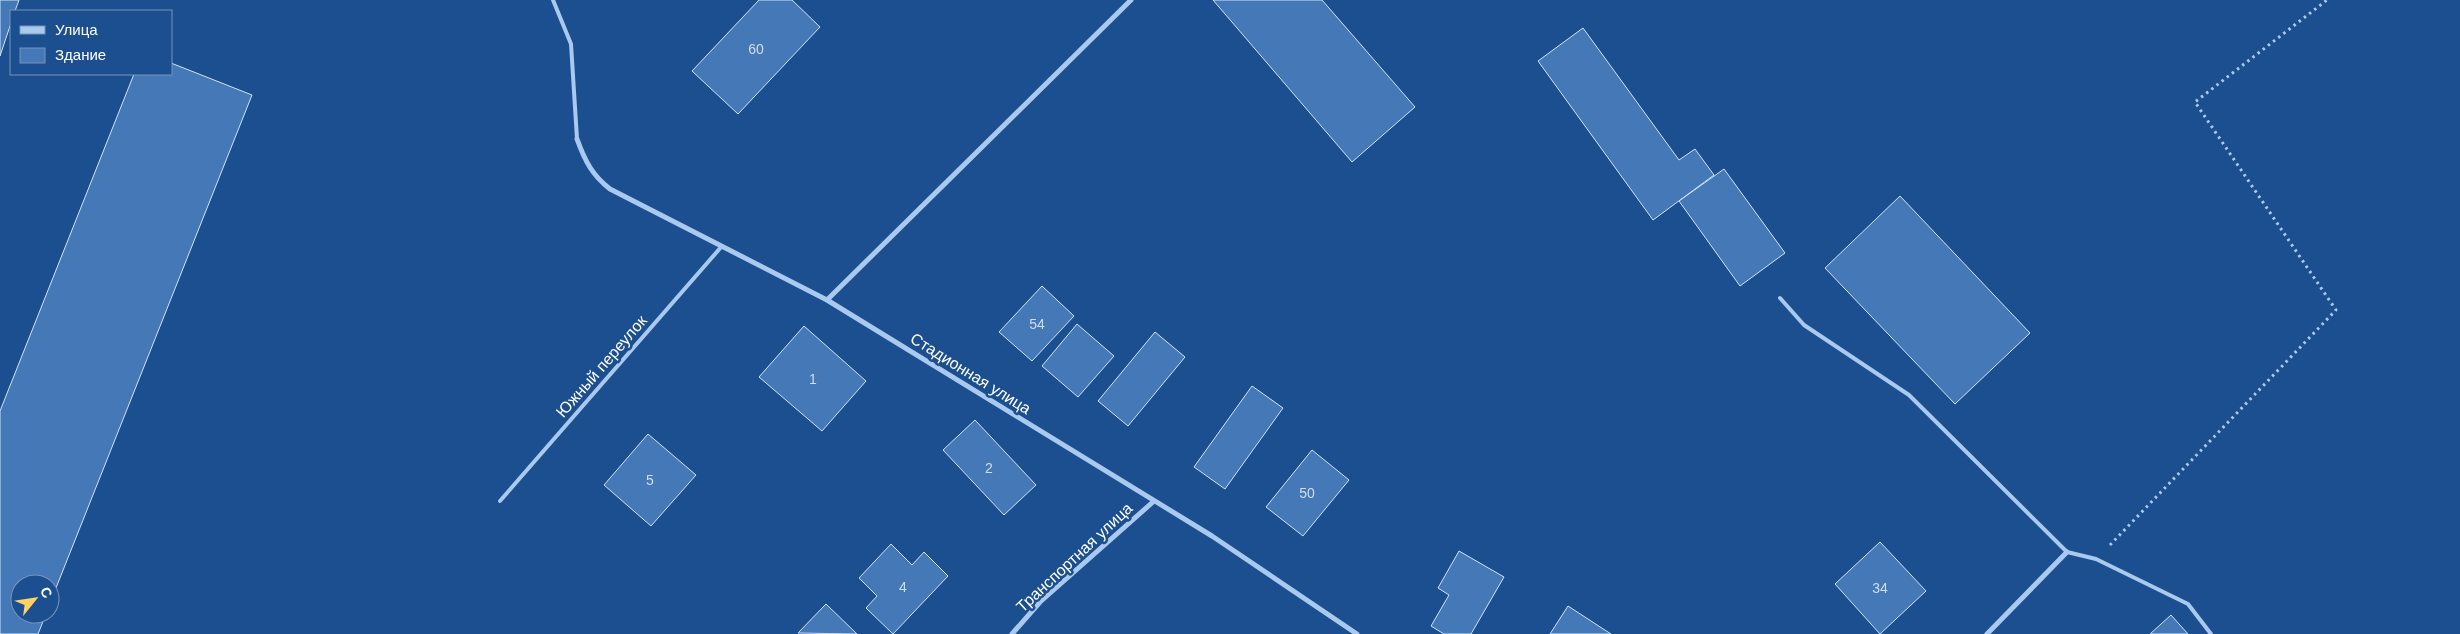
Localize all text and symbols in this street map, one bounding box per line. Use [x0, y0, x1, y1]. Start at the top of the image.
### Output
legend [10, 10, 172, 75]
text: Улица [55, 21, 98, 38]
house number: 60 [748, 41, 764, 57]
text: Здание [55, 46, 106, 63]
street label: Южный переулок [553, 311, 651, 421]
house number: 54 [1029, 316, 1045, 332]
street label: Стадионная улица [908, 330, 1034, 417]
house number: 1 [809, 371, 817, 387]
house number: 2 [985, 460, 993, 476]
house number: 5 [646, 472, 654, 488]
house number: 50 [1299, 485, 1315, 501]
street label: Транспортная улица [1013, 499, 1136, 615]
north arrow [10, 574, 60, 624]
house number: 4 [899, 579, 907, 595]
house number: 34 [1872, 580, 1888, 596]
text: С [37, 584, 56, 601]

